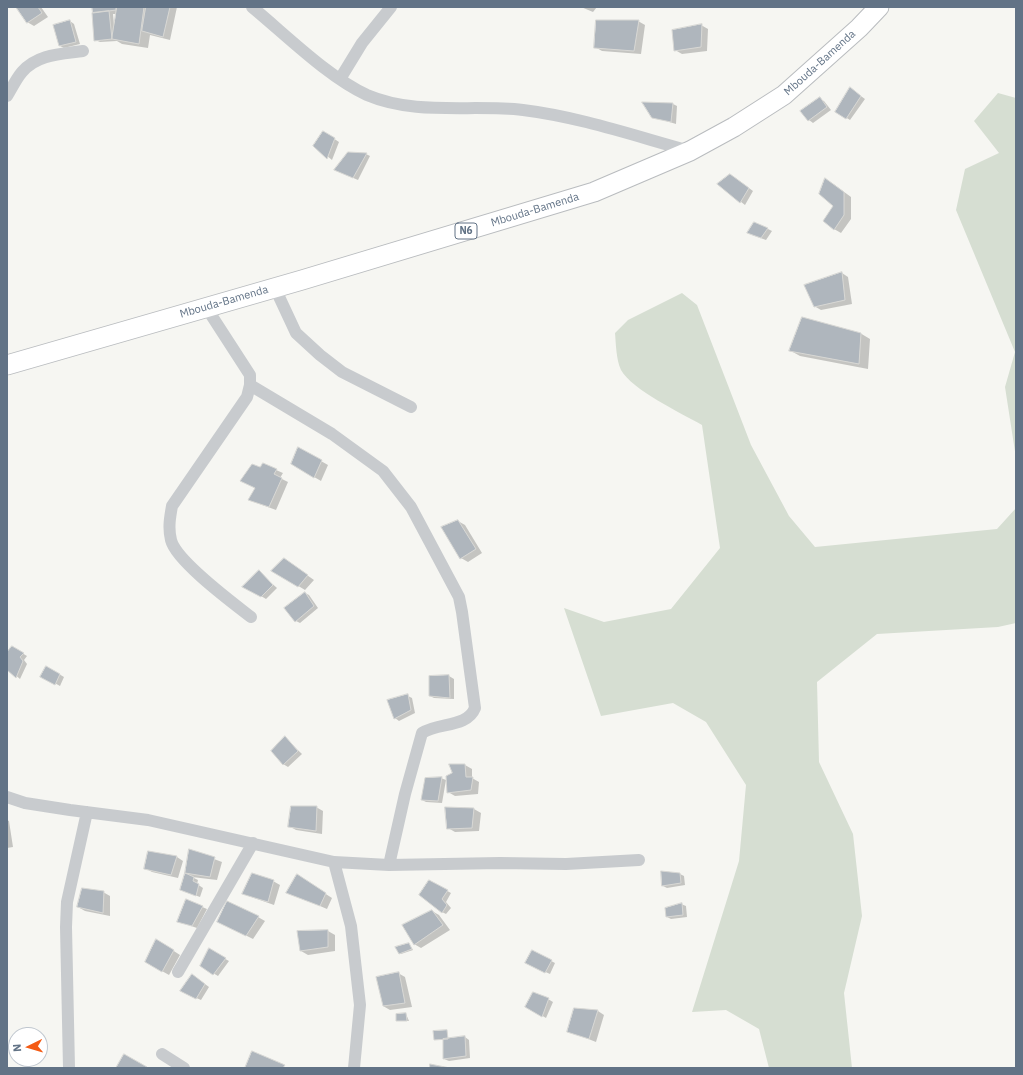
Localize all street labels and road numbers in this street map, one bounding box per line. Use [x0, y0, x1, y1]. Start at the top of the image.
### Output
street label: Mbouda-Bamenda [782, 27, 858, 99]
street label: Mbouda-Bamenda [489, 190, 581, 230]
road number: N6 [455, 223, 477, 239]
street label: Mbouda-Bamenda [178, 283, 270, 321]

